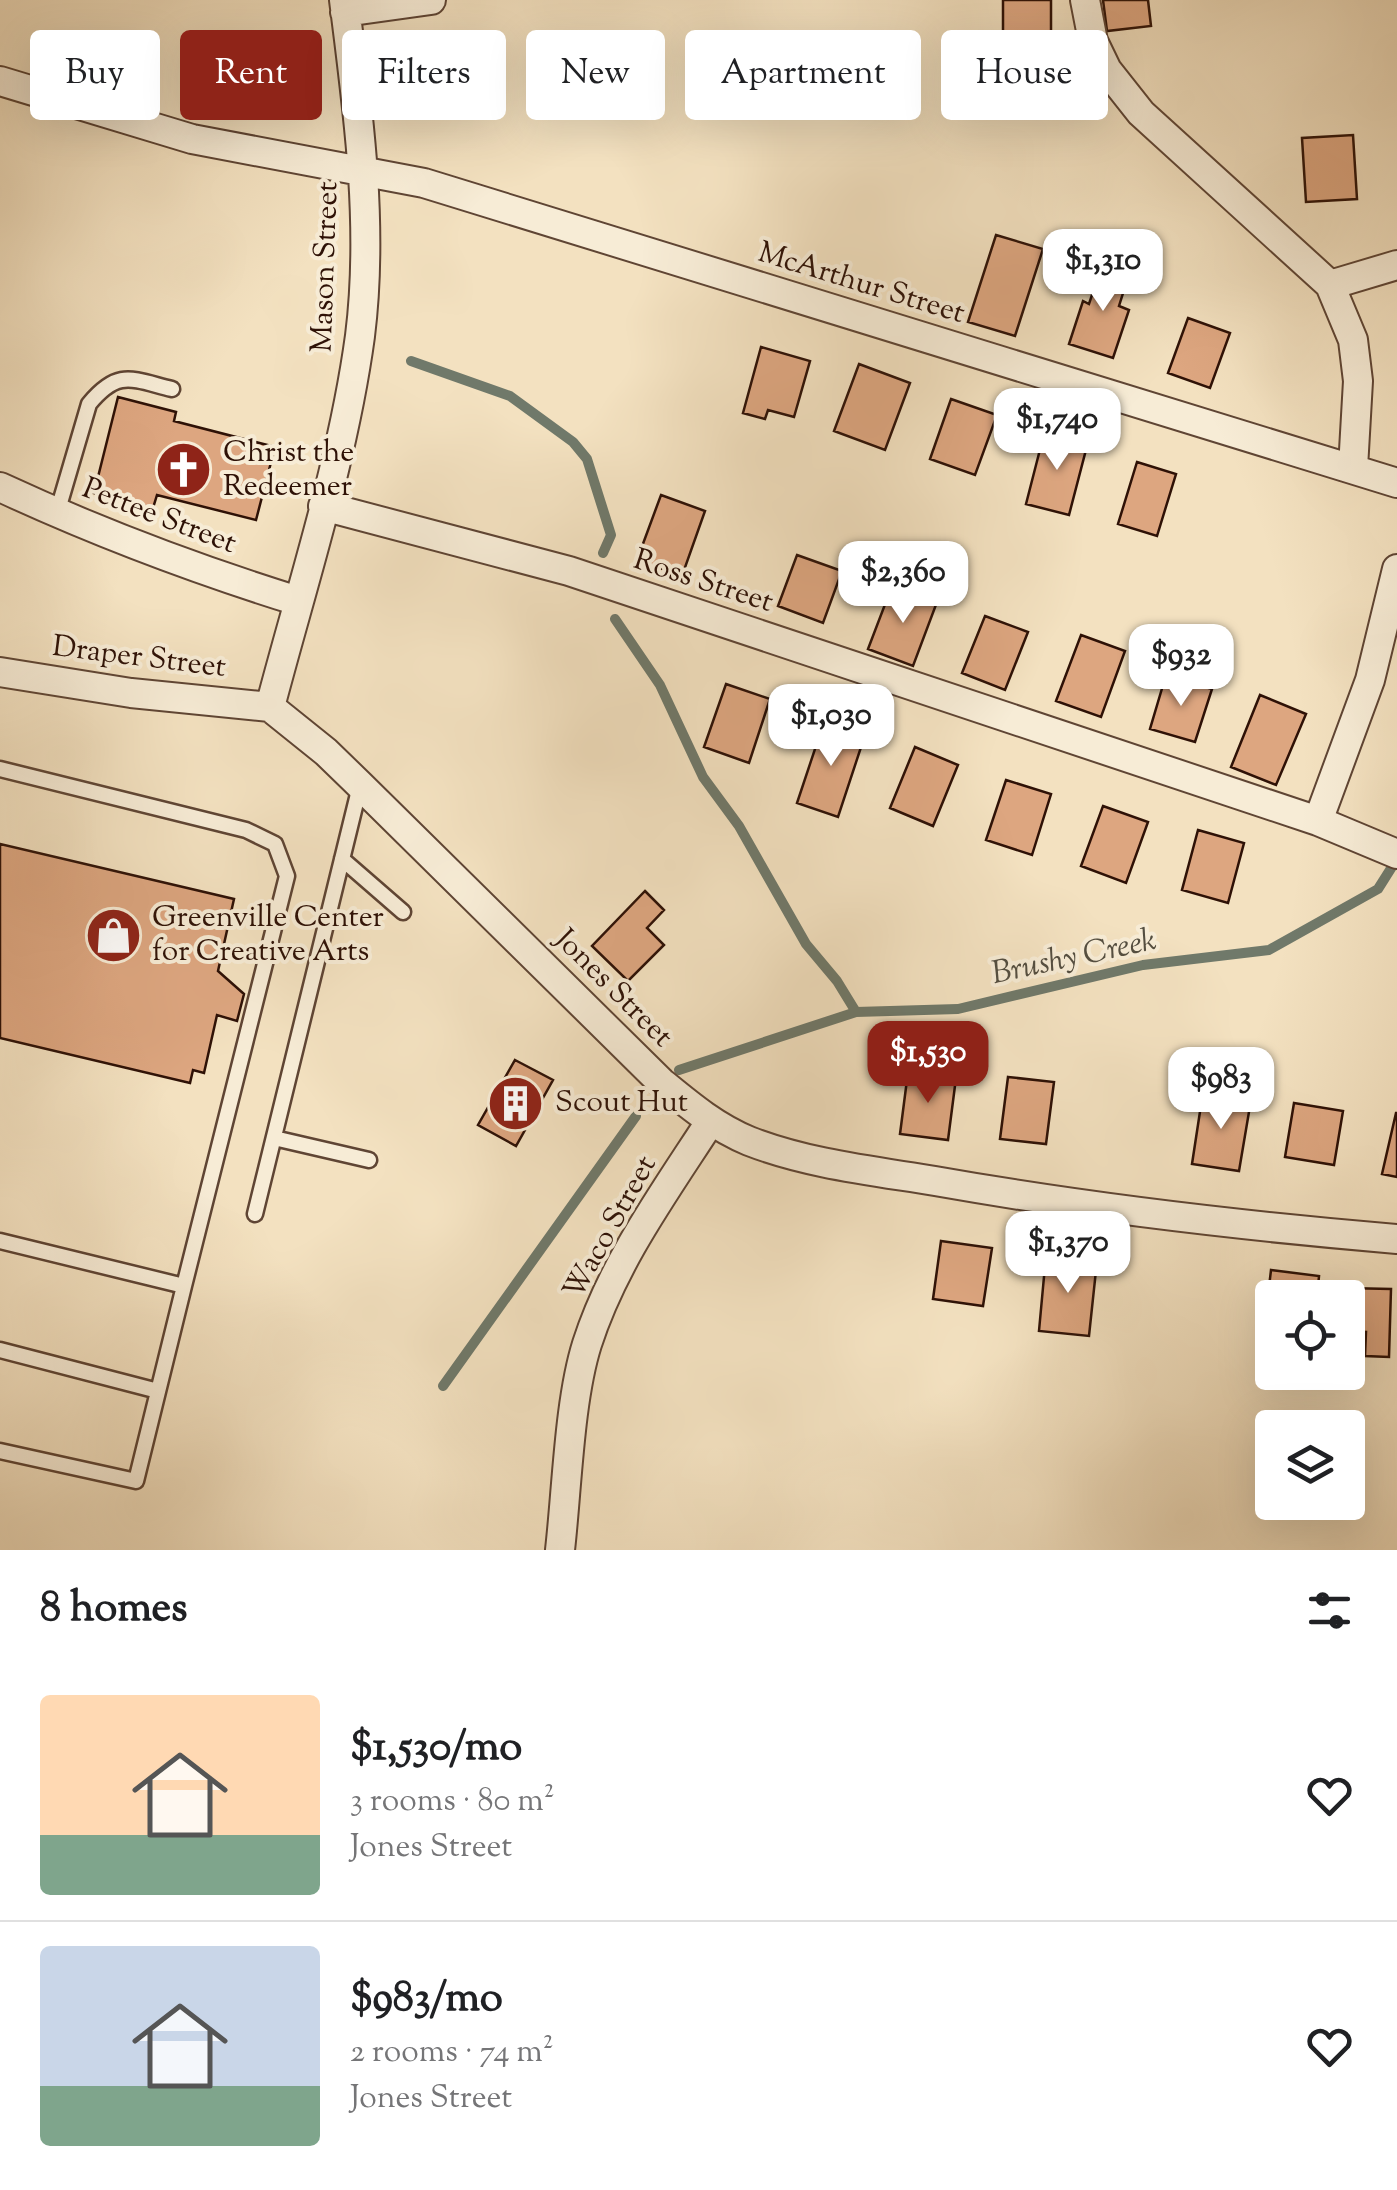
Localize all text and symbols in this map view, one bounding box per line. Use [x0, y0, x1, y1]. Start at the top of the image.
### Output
chip: Buy [30, 30, 160, 120]
chip: Rent [180, 30, 322, 120]
chip: Filters [342, 30, 506, 120]
chip: New [526, 30, 665, 120]
chip: Apartment [685, 30, 921, 120]
chip: House [941, 30, 1108, 120]
street label: Mason Street [302, 181, 350, 353]
pin: $1,310 [1022, 229, 1184, 314]
street label: McArthur Street [752, 232, 970, 336]
text: $1,310 [1065, 238, 1141, 284]
pin: $1,740 [976, 388, 1138, 473]
text: $1,740 [1016, 397, 1098, 443]
place label: Christ the Redeemer [223, 432, 354, 509]
church icon: Christ the Redeemer [154, 440, 214, 500]
street label: Pettee Street [76, 468, 242, 566]
street label: Ross Street [628, 539, 778, 625]
pin: $2,360 [822, 541, 984, 626]
text: $2,360 [860, 550, 946, 596]
pin: $932 [1122, 624, 1240, 709]
street label: Draper Street [50, 626, 228, 690]
text: $932 [1151, 633, 1211, 679]
pin: $1,030 [750, 684, 912, 769]
text: $1,030 [790, 693, 872, 739]
place label: Greenville Center for Creative Arts [152, 897, 384, 974]
shop icon: Greenville Center for Creative Arts [83, 905, 143, 965]
water label: Brushy Creek [987, 918, 1161, 998]
street label: Jones Street [543, 919, 682, 1058]
pin: $1,530 [847, 1021, 1009, 1106]
text: $1,530 [889, 1030, 967, 1076]
pin: $983 [1162, 1047, 1280, 1132]
text: $983 [1190, 1056, 1252, 1102]
building icon: Scout Hut [486, 1073, 546, 1133]
place label: Scout Hut [555, 1082, 688, 1125]
street label: Waco Street [554, 1148, 668, 1308]
pin: $1,370 [987, 1211, 1149, 1296]
text: $1,370 [1027, 1220, 1109, 1266]
map controls [1255, 1280, 1365, 1520]
button: locate [1255, 1280, 1365, 1390]
button: layers [1255, 1410, 1365, 1520]
text: 8 homes [40, 1580, 188, 1640]
icon: filters [1302, 1583, 1357, 1638]
text: $1,530/mo [350, 1719, 522, 1779]
icon: home [120, 1735, 240, 1855]
icon: heart [1302, 1768, 1357, 1823]
text: 3 rooms · 80 m² [350, 1779, 554, 1825]
text: Jones Street [350, 1825, 512, 1871]
text: $983/mo [350, 1970, 503, 2030]
icon: home [120, 1986, 240, 2106]
icon: heart [1302, 2019, 1357, 2074]
text: 2 rooms · 74 m² [350, 2030, 554, 2076]
text: Jones Street [350, 2076, 512, 2122]

